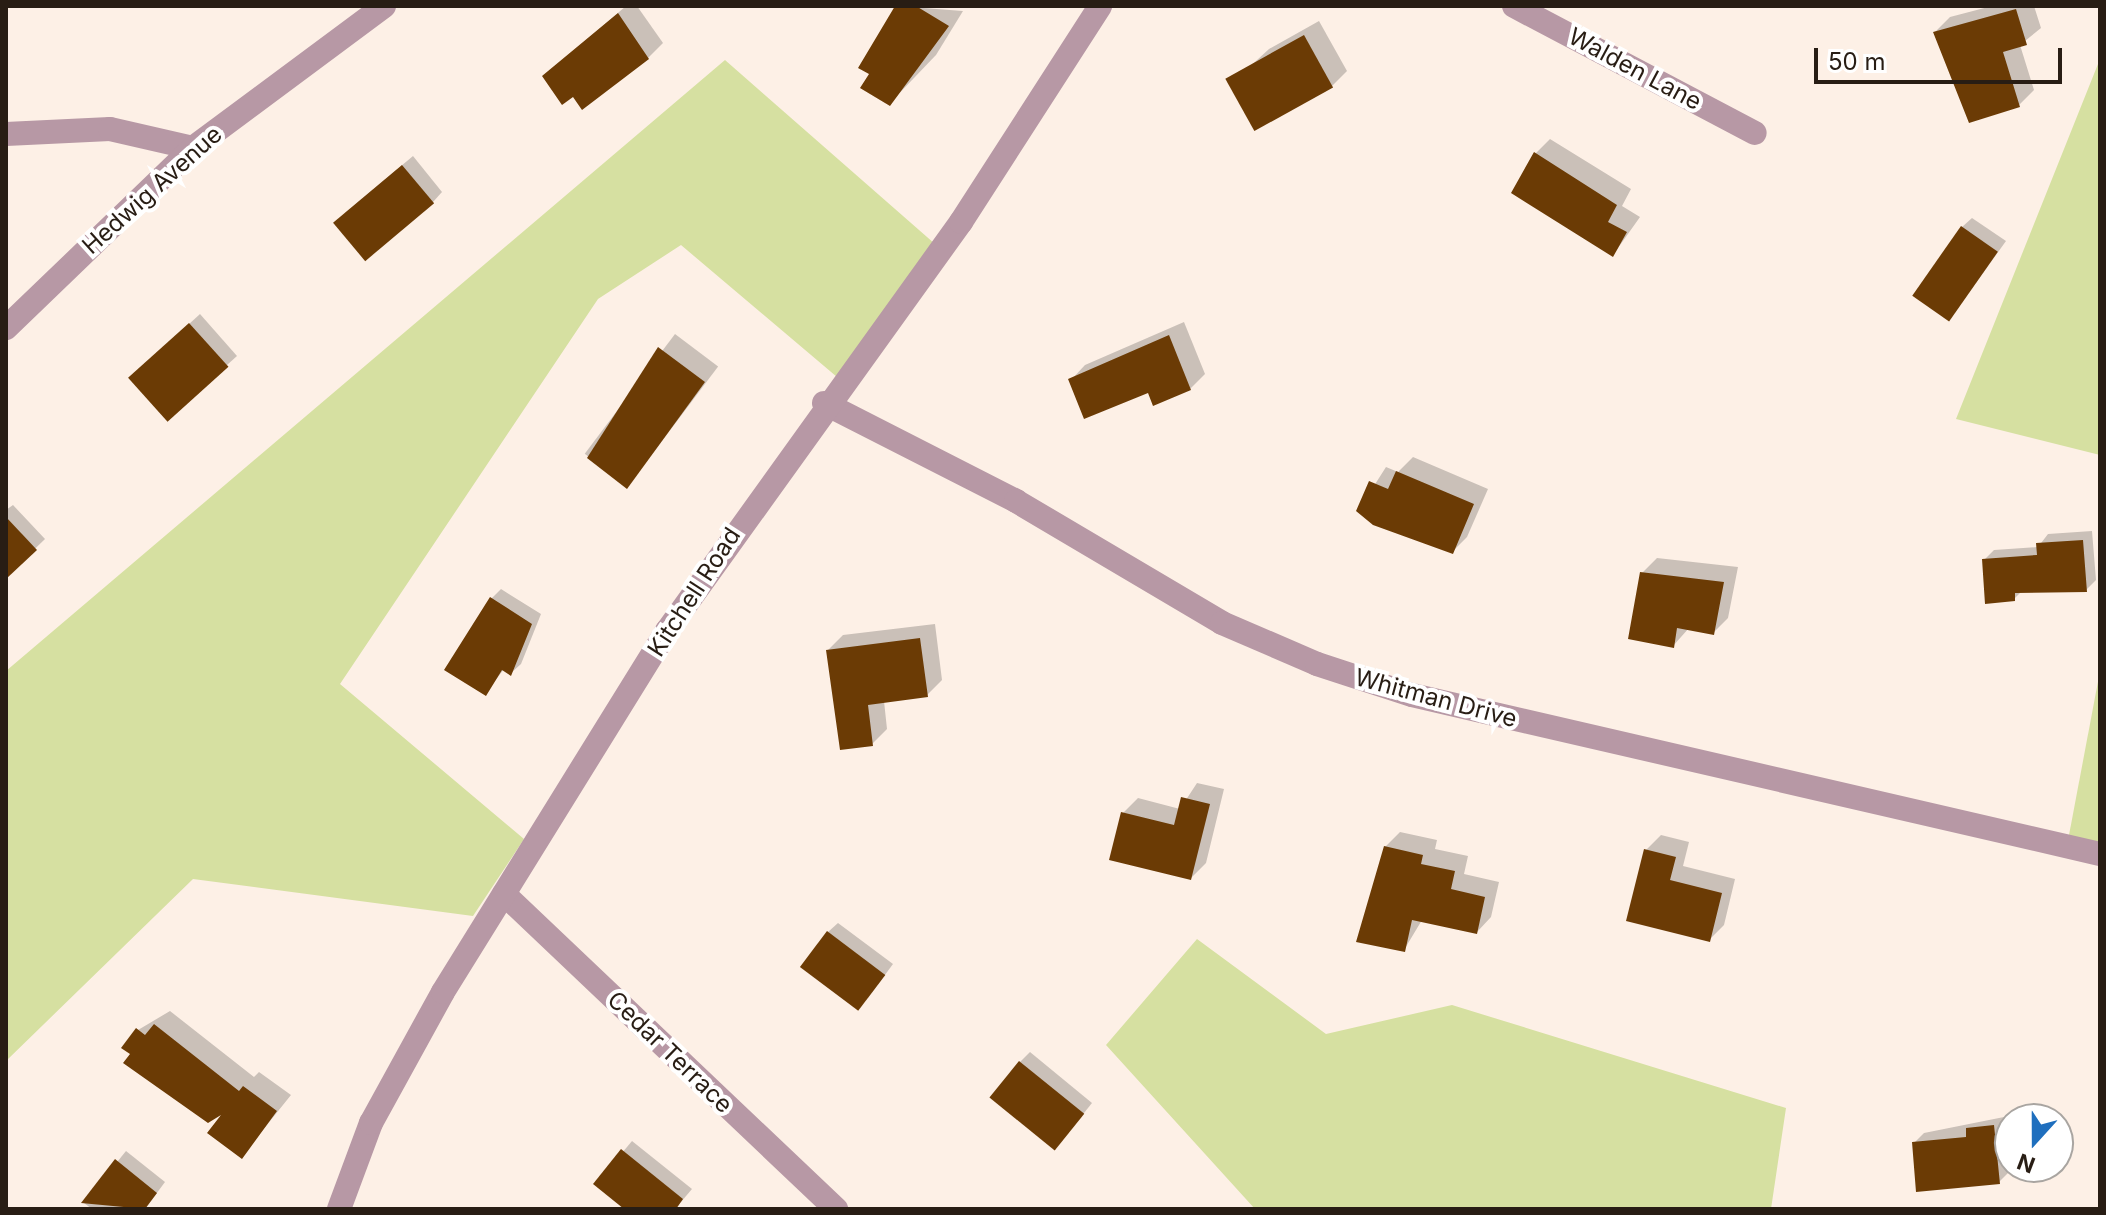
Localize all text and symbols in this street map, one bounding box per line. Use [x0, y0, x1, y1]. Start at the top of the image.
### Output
street label: Walden Lane [1564, 22, 1706, 116]
scale bar [1818, 32, 2066, 82]
text: 50 m [1828, 47, 1886, 76]
street label: Hedwig Avenue [76, 120, 228, 260]
street label: Kitchell Road [642, 522, 746, 662]
street label: Whitman Drive [1352, 663, 1520, 733]
street label: Cedar Terrace [601, 985, 739, 1119]
north arrow [1994, 1103, 2074, 1183]
text: N [2014, 1148, 2039, 1179]

